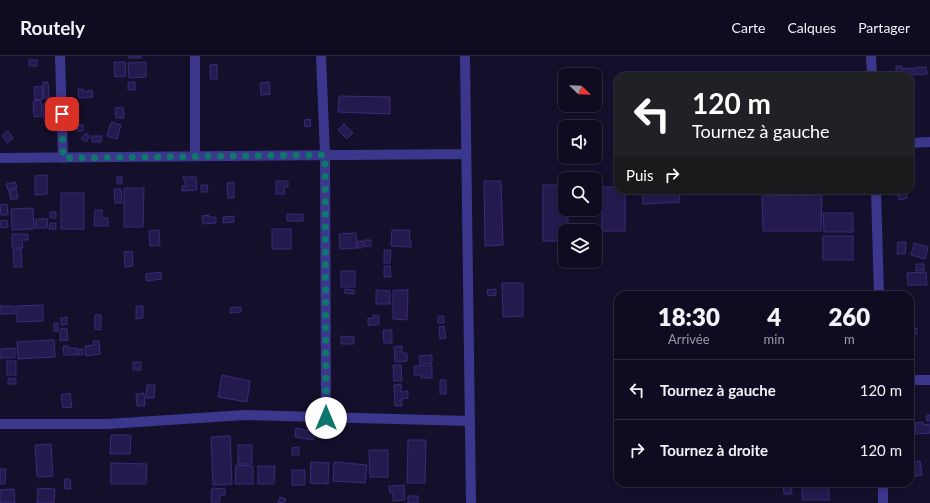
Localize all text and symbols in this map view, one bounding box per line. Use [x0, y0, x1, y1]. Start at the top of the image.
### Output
text: Routely [20, 16, 85, 39]
text: Carte [732, 19, 765, 36]
text: Calques [787, 19, 836, 36]
text: Partager [858, 19, 910, 36]
north arrow [558, 68, 602, 112]
map controls [558, 68, 602, 268]
text: 120 m [692, 86, 771, 120]
icon: left [626, 88, 678, 140]
pin [45, 97, 79, 131]
icon: arrive [51, 103, 73, 125]
button: sound [558, 120, 602, 164]
text: Tournez à gauche [692, 120, 830, 142]
icon: right [661, 164, 683, 186]
text: Puis [626, 166, 653, 184]
button: search [558, 172, 602, 216]
button: layers [558, 224, 602, 268]
text: 18:30 [658, 302, 720, 331]
text: 4 [767, 302, 781, 331]
text: 260 [828, 302, 870, 331]
text: Arrivée [668, 331, 710, 347]
text: min [764, 331, 785, 347]
text: m [844, 331, 855, 347]
icon: left [626, 379, 648, 401]
text: Tournez à gauche [660, 381, 776, 399]
text: 120 m [860, 381, 902, 399]
position arrow [305, 397, 347, 439]
icon: right [626, 439, 648, 461]
text: Tournez à droite [660, 441, 768, 459]
text: 120 m [860, 441, 902, 459]

